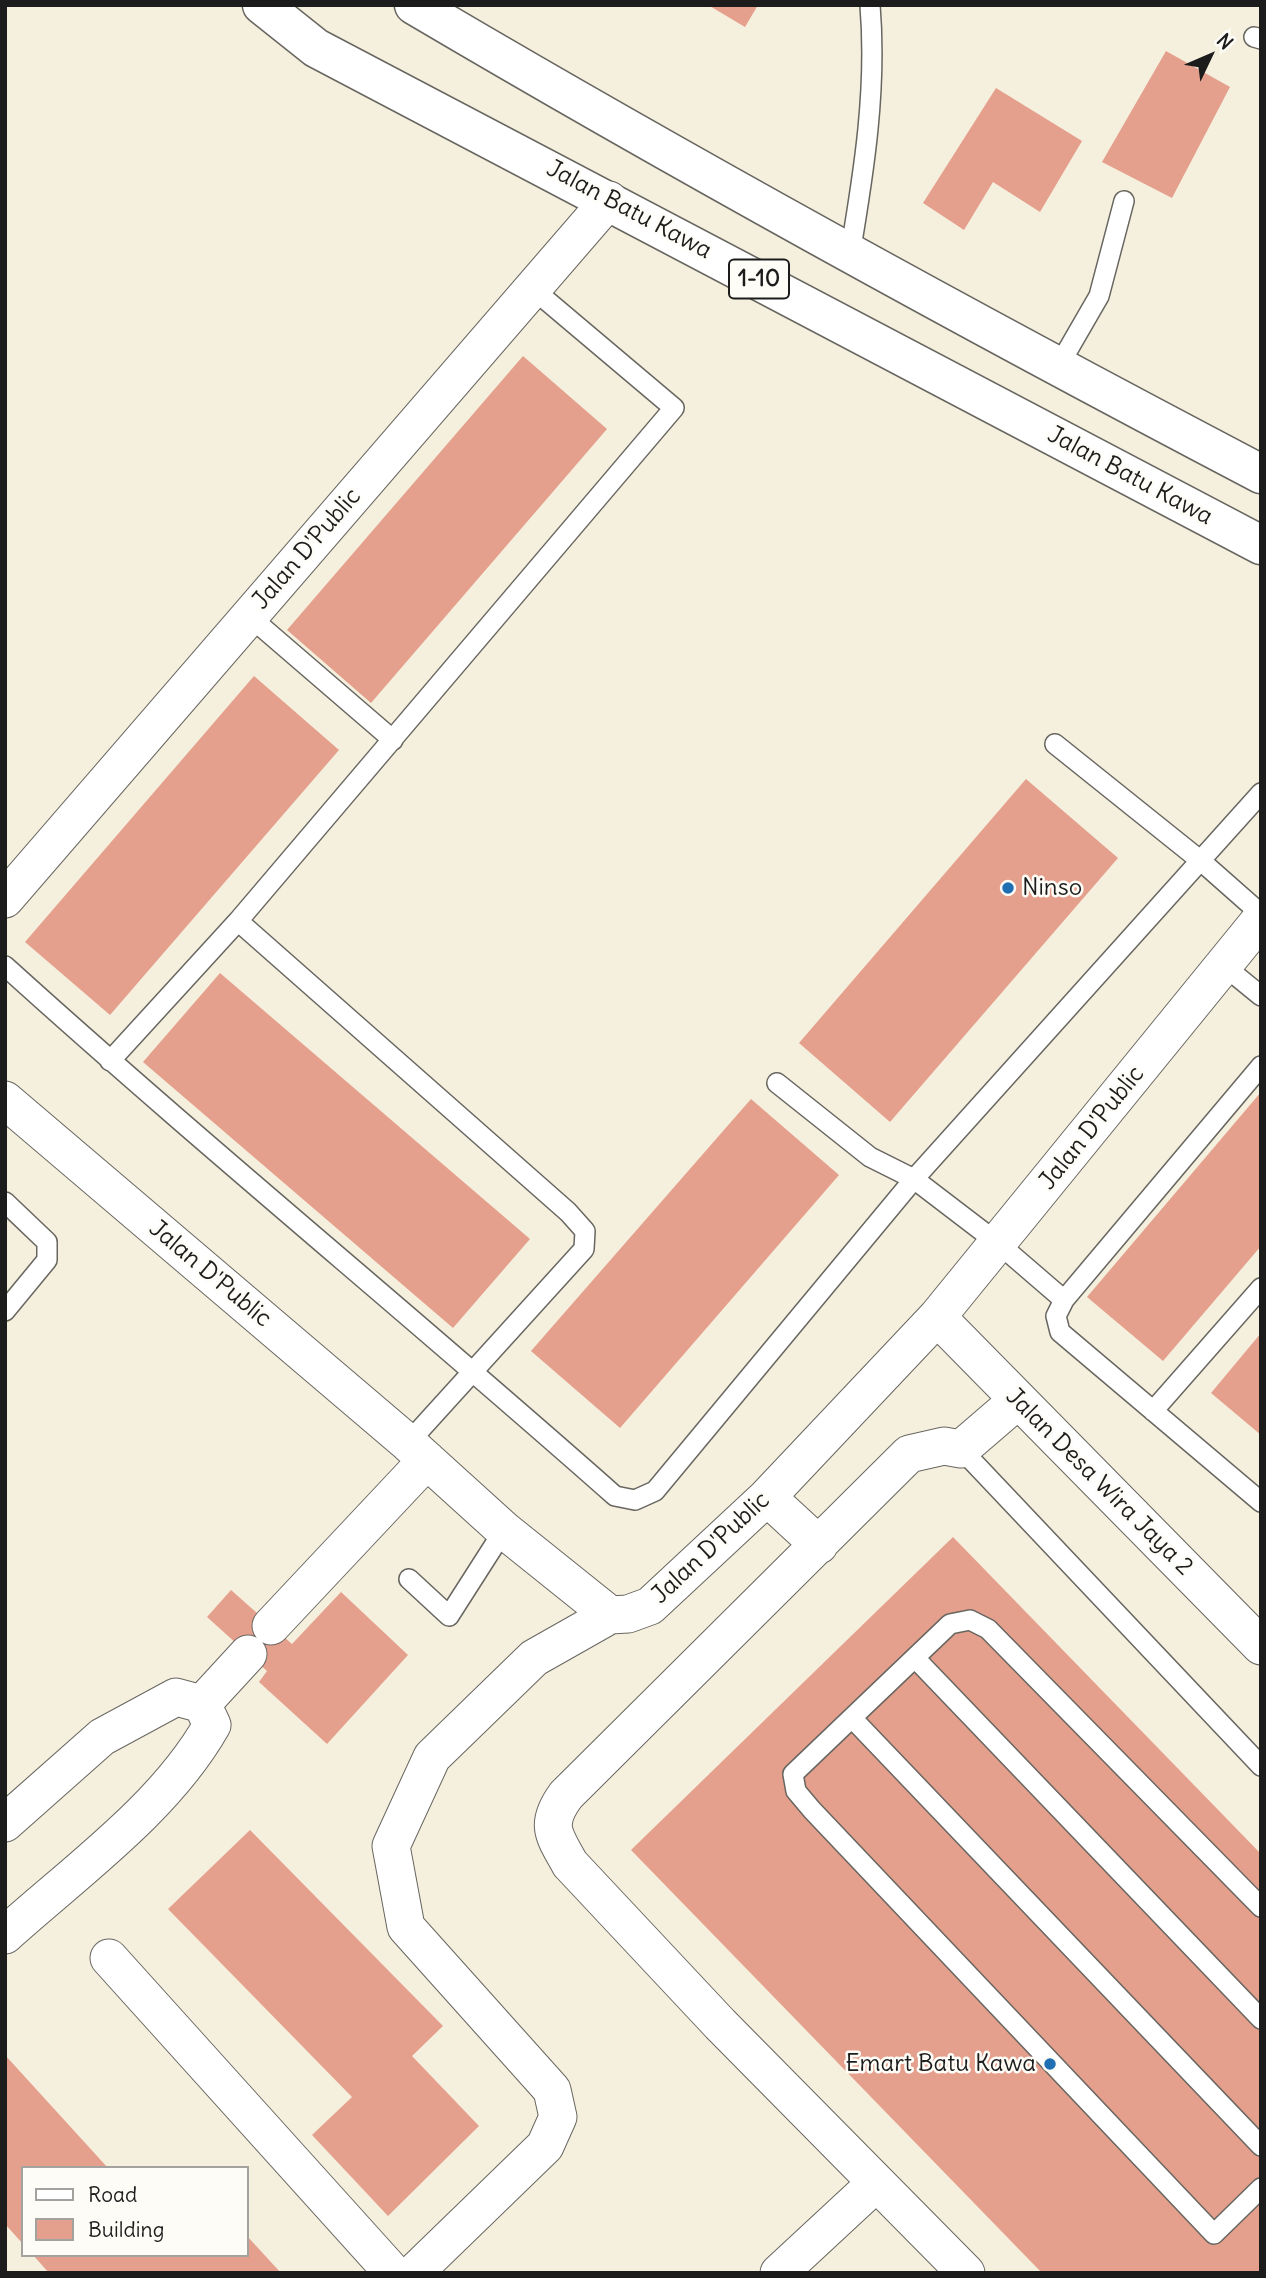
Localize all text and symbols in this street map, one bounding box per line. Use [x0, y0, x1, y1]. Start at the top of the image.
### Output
north arrow [1175, 21, 1245, 91]
text: N [1212, 28, 1238, 54]
street label: Jalan Batu Kawa [542, 154, 716, 266]
road number: 1-10 [729, 260, 789, 298]
street label: Jalan Batu Kawa [1043, 420, 1217, 532]
street label: Jalan D'Public [247, 483, 367, 615]
place label: Ninso [1022, 874, 1082, 902]
marker: Ninso [1000, 880, 1016, 896]
street label: Jalan D'Public [1033, 1060, 1151, 1196]
street label: Jalan D'Public [143, 1215, 277, 1333]
street label: Jalan Desa Wira Jaya 2 [999, 1382, 1199, 1582]
street label: Jalan D'Public [646, 1486, 776, 1610]
place label: Emart Batu Kawa [846, 2050, 1036, 2078]
marker: Emart Batu Kawa [1042, 2056, 1058, 2072]
legend [21, 2166, 248, 2257]
text: Road [88, 2181, 137, 2208]
text: Building [88, 2216, 164, 2243]

